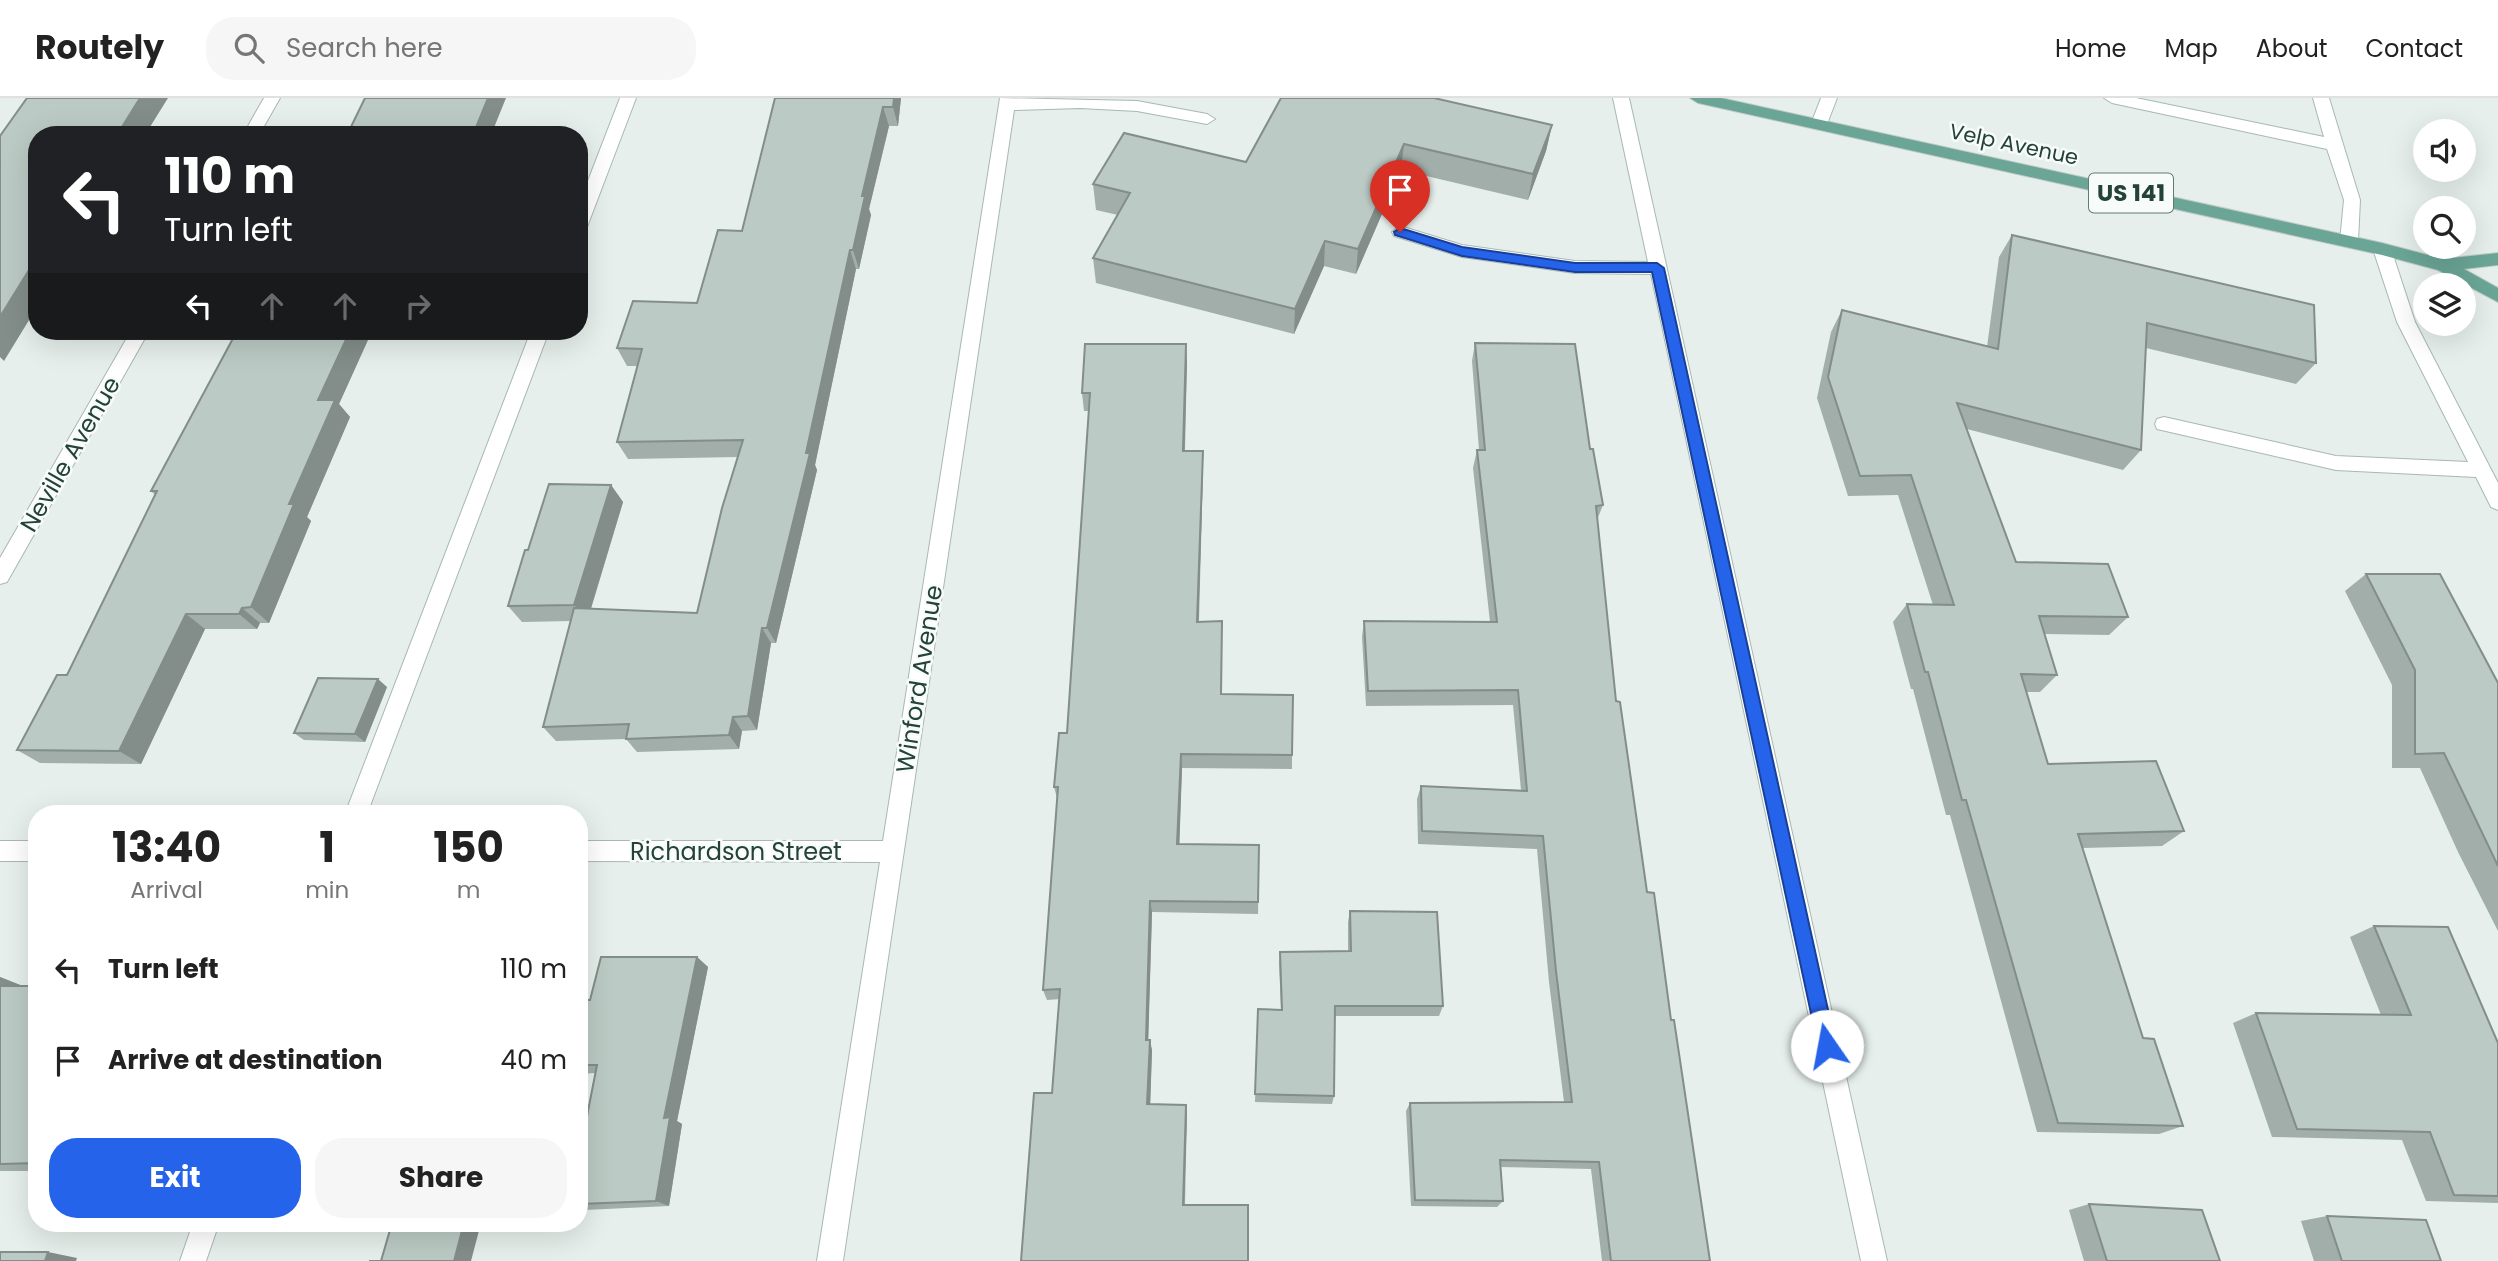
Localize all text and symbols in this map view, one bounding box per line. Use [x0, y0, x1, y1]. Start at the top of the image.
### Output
search box [206, 17, 696, 80]
text: Routely [35, 24, 164, 71]
icon: search [230, 29, 268, 67]
text: Search here [286, 30, 443, 66]
text: Home [2055, 32, 2127, 65]
text: Map [2165, 32, 2218, 65]
text: About [2256, 32, 2327, 65]
text: Contact [2365, 32, 2463, 65]
street label: Velp Avenue [1947, 116, 2081, 172]
map controls [2413, 119, 2476, 336]
button: sound [2413, 119, 2476, 182]
text: 110 m [164, 142, 295, 210]
icon: left [49, 154, 140, 245]
pin [1370, 160, 1430, 232]
icon: arrive [1381, 171, 1419, 209]
road number: US 141 [2089, 174, 2173, 212]
button: search [2413, 196, 2476, 259]
text: Turn left [164, 207, 293, 252]
button: layers [2413, 273, 2476, 336]
icon: left [180, 287, 218, 325]
icon: ahead [253, 287, 291, 325]
icon: ahead [326, 287, 364, 325]
icon: right [399, 287, 437, 325]
street label: Neville Avenue [12, 370, 128, 538]
street label: Winford Avenue [888, 583, 950, 775]
text: 13:40 [112, 818, 221, 877]
text: 1 [319, 818, 335, 877]
text: 150 [433, 818, 504, 877]
street label: Richardson Street [630, 835, 842, 868]
text: Arrival [130, 874, 203, 906]
text: min [305, 874, 349, 906]
text: m [457, 874, 480, 906]
icon: left [49, 951, 87, 989]
text: Turn left [108, 951, 219, 987]
text: 110 m [500, 951, 567, 987]
position arrow [1790, 1009, 1864, 1083]
icon: arrive [49, 1042, 87, 1080]
text: Arrive at destination [108, 1042, 383, 1078]
text: 40 m [501, 1042, 567, 1078]
button: Exit [49, 1138, 301, 1218]
button: Share [315, 1138, 567, 1218]

